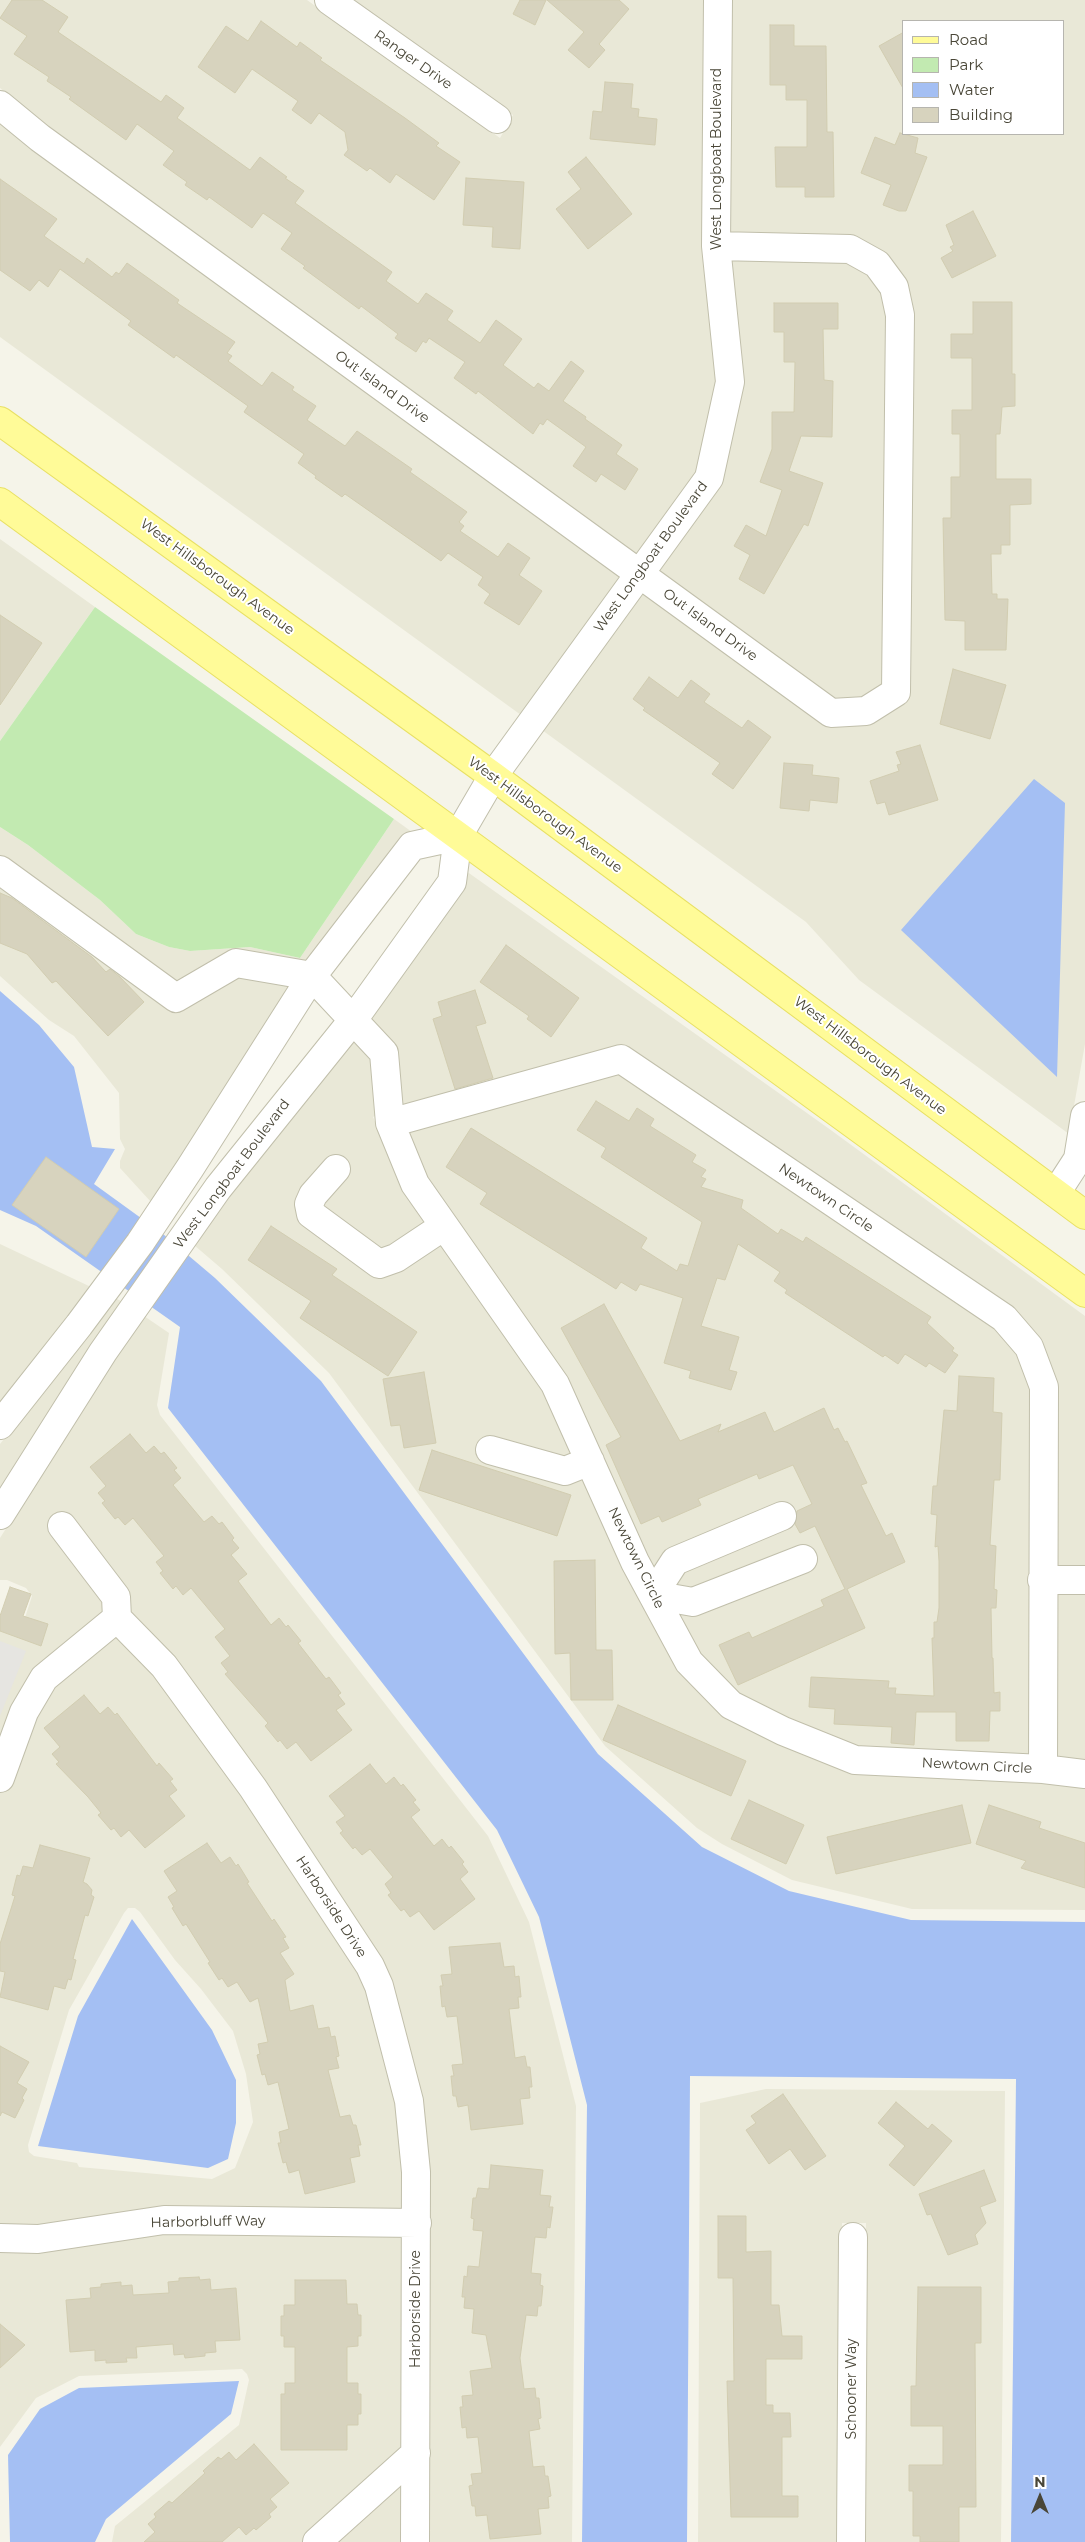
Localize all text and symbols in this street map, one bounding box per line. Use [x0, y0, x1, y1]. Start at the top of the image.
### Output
legend [902, 20, 1065, 135]
street label: Ranger Drive [371, 27, 455, 93]
text: Road [949, 30, 988, 49]
text: Park [949, 55, 983, 74]
street label: West Longboat Boulevard [709, 68, 725, 250]
text: Water [949, 80, 995, 99]
text: Building [949, 105, 1013, 124]
street label: Out Island Drive [331, 347, 433, 427]
street label: West Longboat Boulevard [591, 478, 711, 636]
street label: West Hillsborough Avenue [137, 515, 297, 639]
street label: Out Island Drive [659, 585, 761, 665]
street label: West Hillsborough Avenue [465, 753, 625, 877]
street label: West Hillsborough Avenue [791, 993, 949, 1119]
street label: West Longboat Boulevard [170, 1096, 294, 1252]
street label: Newtown Circle [775, 1160, 877, 1236]
street label: Newtown Circle [604, 1505, 668, 1611]
street label: Newtown Circle [921, 1755, 1033, 1777]
street label: Harborside Drive [292, 1853, 370, 1961]
street label: Harborbluff Way [150, 2213, 266, 2231]
street label: Harborside Drive [408, 2250, 424, 2368]
street label: Schooner Way [844, 2339, 860, 2439]
north arrow [1015, 2472, 1065, 2522]
text: N [1034, 2473, 1046, 2491]

